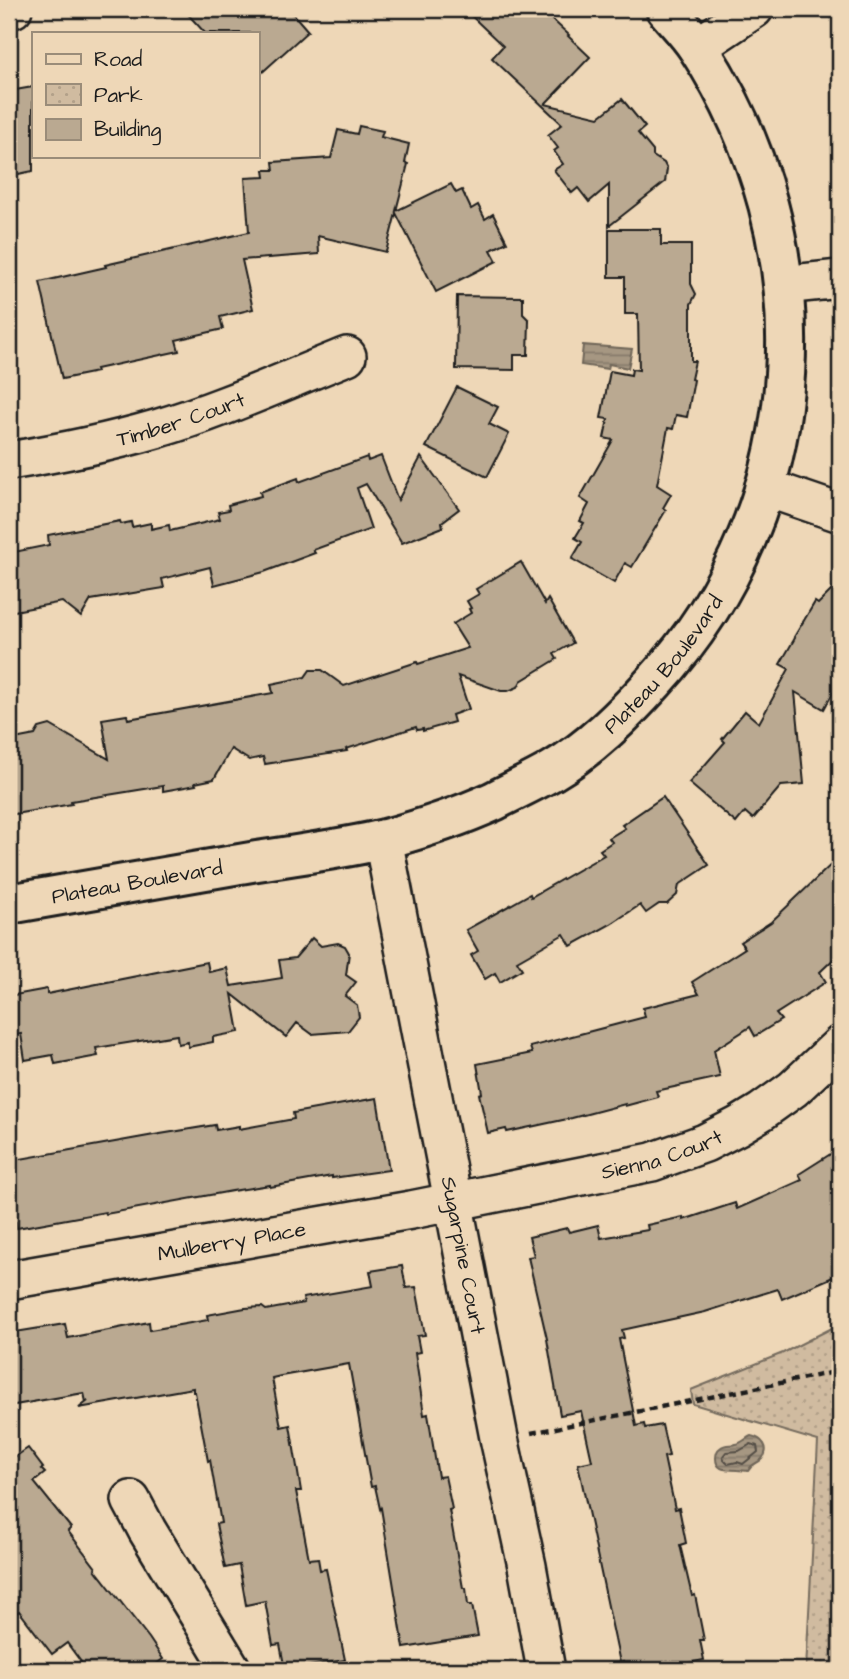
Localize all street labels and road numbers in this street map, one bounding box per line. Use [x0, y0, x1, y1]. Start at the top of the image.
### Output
street label: Timber Court [114, 385, 250, 454]
street label: Plateau Boulevard [598, 589, 730, 741]
street label: Plateau Boulevard [50, 853, 225, 911]
street label: Sienna Court [599, 1122, 728, 1187]
street label: Sugarpine Court [434, 1174, 493, 1337]
street label: Mulberry Place [155, 1215, 308, 1269]

